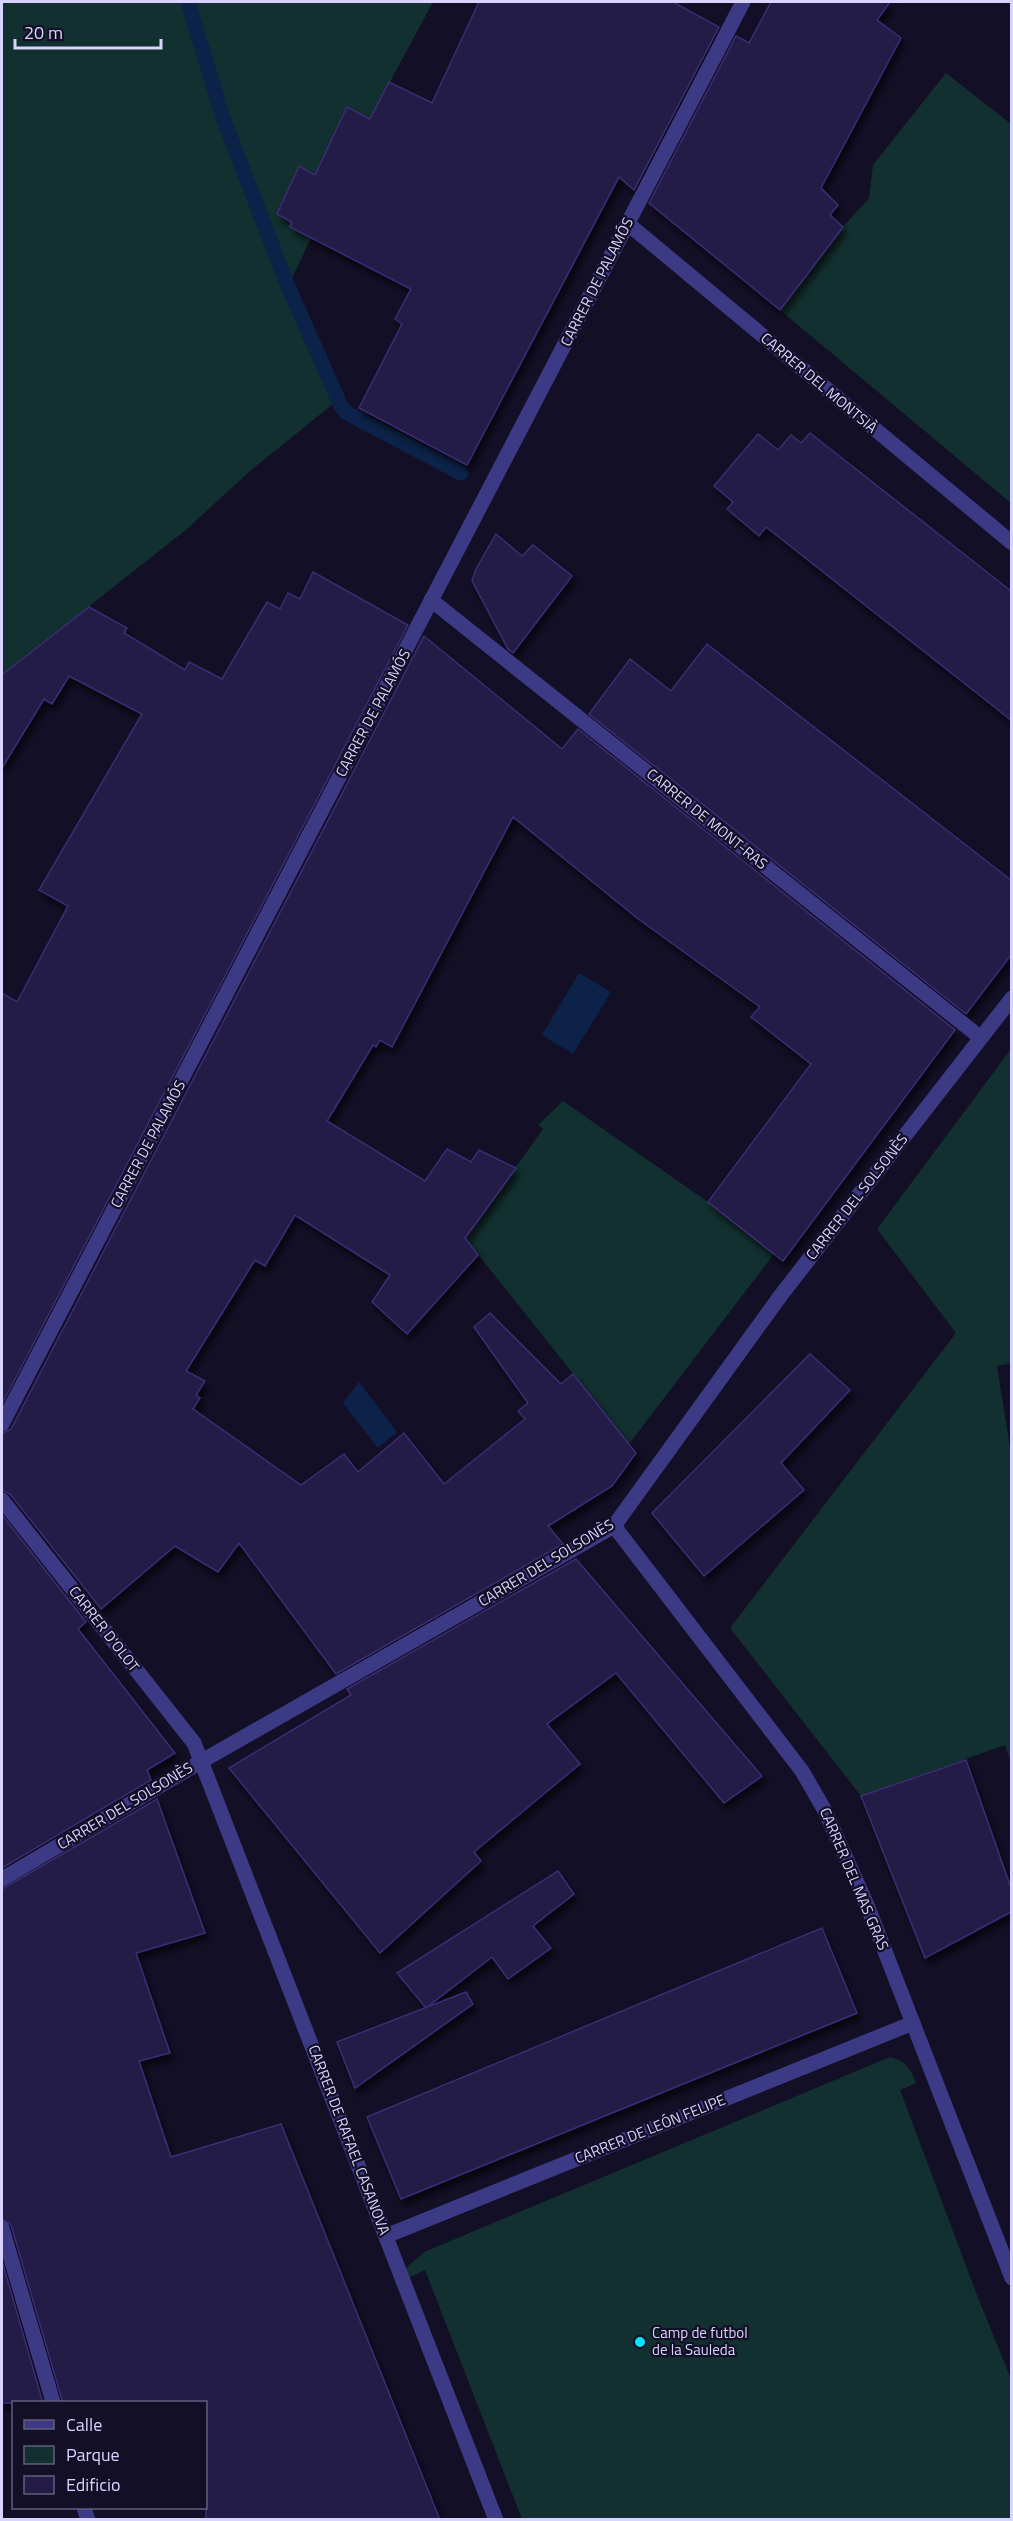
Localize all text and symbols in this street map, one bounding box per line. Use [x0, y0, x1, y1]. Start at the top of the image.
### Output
scale bar [15, 12, 160, 50]
text: 20 m [24, 19, 63, 46]
street label: CARRER DE PALAMÓS [554, 213, 639, 350]
street label: CARRER DEL MONTSIÀ [756, 327, 883, 438]
street label: CARRER DE PALAMÓS [329, 645, 416, 781]
street label: CARRER DE MONT-RAS [642, 762, 773, 875]
street label: CARRER DE PALAMÓS [104, 1076, 191, 1212]
street label: CARRER DEL SOLSONÈS [800, 1129, 913, 1265]
street label: CARRER DEL SOLSONÈS [474, 1513, 618, 1612]
street label: CARRER D'OLOT [63, 1581, 145, 1677]
street label: CARRER DEL SOLSONÈS [53, 1756, 197, 1855]
street label: CARRER DEL MAS GRAS [814, 1804, 895, 1954]
street label: CARRER DE RAFAEL CASANOVA [303, 2041, 396, 2238]
street label: CARRER DE LEÓN FELIPE [571, 2088, 729, 2169]
place label: Camp de futbol de la Sauleda [652, 2321, 748, 2361]
marker: Camp de futbol de la Sauleda [633, 2335, 647, 2349]
legend [12, 2401, 207, 2509]
text: Calle [66, 2411, 102, 2438]
text: Parque [66, 2441, 120, 2468]
text: Edificio [66, 2471, 120, 2498]

